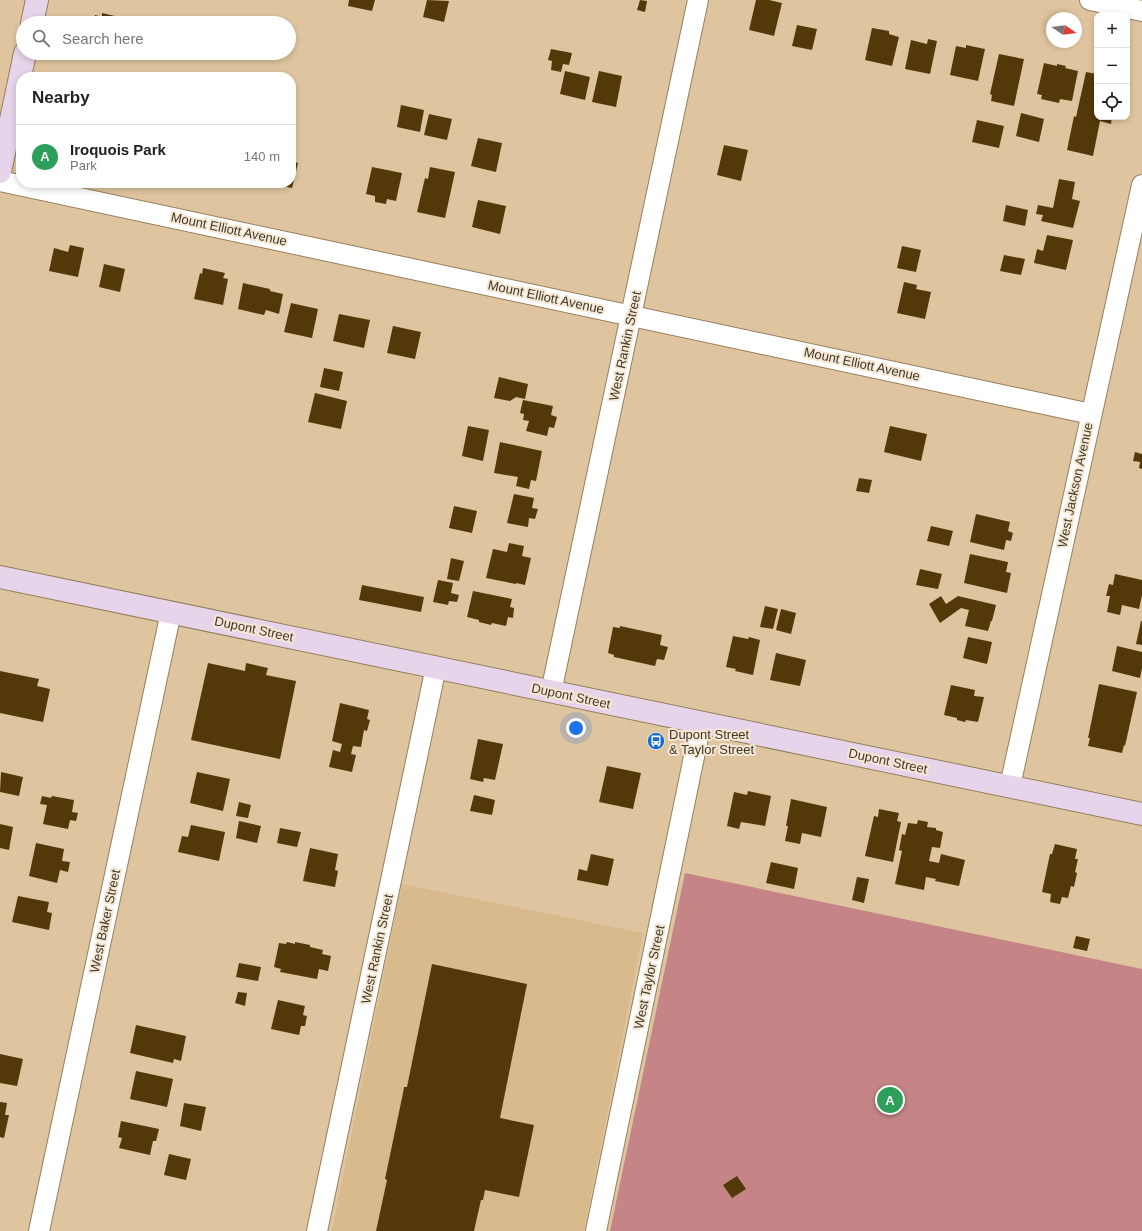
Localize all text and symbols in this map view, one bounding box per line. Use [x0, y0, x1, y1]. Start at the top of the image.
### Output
north arrow [1046, 12, 1082, 48]
map controls [1094, 12, 1130, 120]
button: + [1094, 12, 1130, 48]
search box [16, 16, 296, 60]
icon: search [30, 27, 52, 49]
text: Search here [62, 30, 144, 47]
button: − [1094, 48, 1130, 84]
button: locate [1094, 84, 1130, 120]
text: Nearby [32, 88, 90, 107]
text: Iroquois Park [70, 141, 166, 158]
text: A [40, 149, 50, 164]
text: 140 m [244, 149, 280, 164]
text: Park [70, 158, 97, 173]
street label: Mount Elliott Avenue [170, 209, 288, 249]
street label: Mount Elliott Avenue [487, 277, 605, 317]
street label: West Rankin Street [606, 289, 644, 402]
street label: Mount Elliott Avenue [803, 344, 921, 384]
street label: West Jackson Avenue [1054, 421, 1096, 549]
street label: Dupont Street [213, 613, 295, 645]
street label: Dupont Street [530, 680, 612, 712]
your location [566, 718, 586, 738]
place label: Dupont Street & Taylor Street [669, 727, 754, 757]
bus stop icon: Dupont Street & Taylor Street [646, 731, 666, 751]
street label: Dupont Street [847, 745, 929, 777]
street label: West Baker Street [87, 868, 123, 974]
street label: West Rankin Street [358, 892, 396, 1005]
street label: West Taylor Street [631, 923, 667, 1030]
pin: A [877, 1085, 903, 1115]

